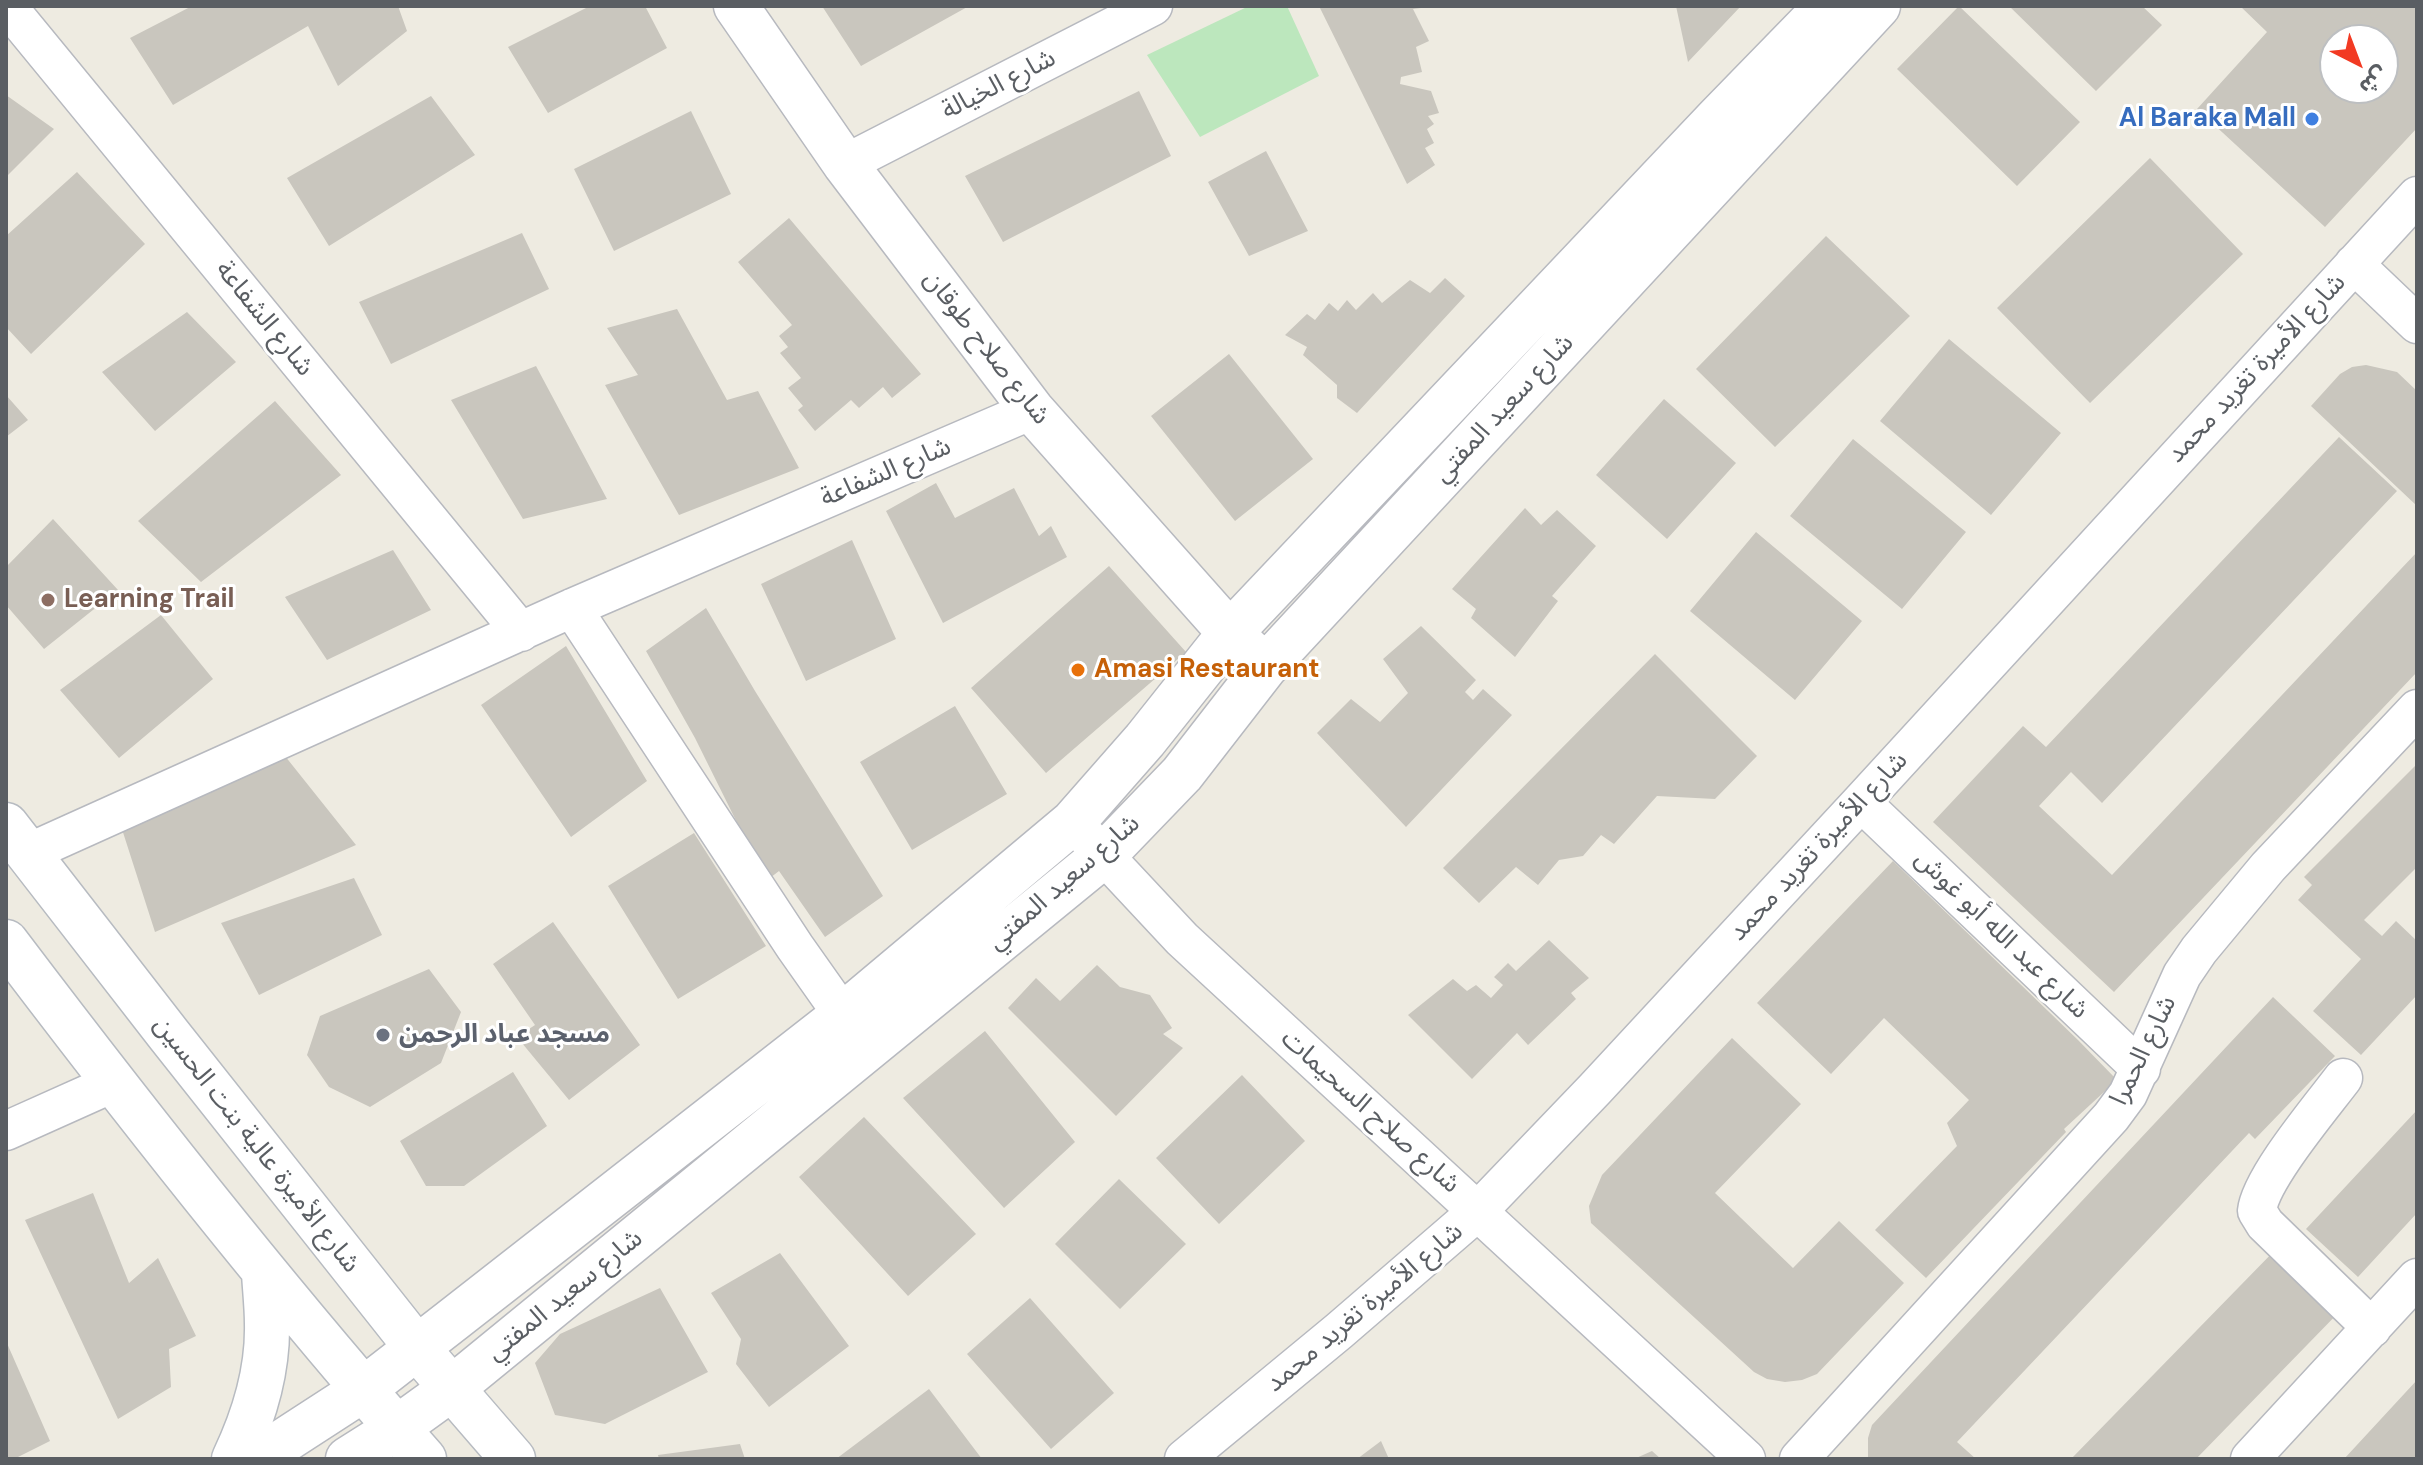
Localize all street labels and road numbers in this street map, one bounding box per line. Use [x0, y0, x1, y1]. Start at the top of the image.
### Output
street label: شارع الخيالة [937, 43, 1061, 127]
street label: شارع الشفاعة [208, 255, 320, 383]
street label: شارع صلاح طوقان [916, 265, 1056, 431]
street label: شارع الأميرة تغريد محمد [2161, 268, 2353, 470]
street label: شارع سعيد المفتي [1427, 328, 1581, 490]
street label: شارع الشفاعة [816, 432, 956, 514]
street label: شارع الأميرة تغريد محمد [1723, 746, 1915, 948]
street label: شارع سعيد المفتي [981, 808, 1147, 958]
street label: شارع عبد الله أبو غوش [1908, 844, 2094, 1026]
street label: شارع الحمرا [2104, 991, 2184, 1111]
street label: شارع الأميرة عالية بنت الحسين [146, 1010, 366, 1280]
street label: شارع صلاح السحيمات [1274, 1023, 1466, 1201]
street label: شارع الأميرة تغريد محمد [1260, 1217, 1470, 1399]
street label: شارع سعيد المفتي [481, 1224, 649, 1368]

